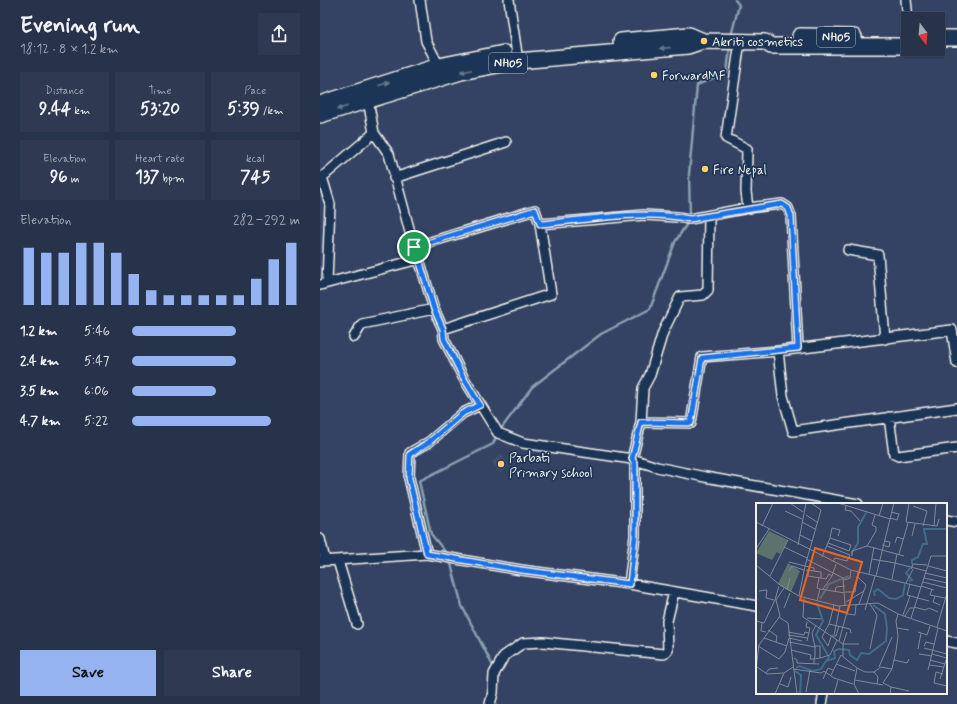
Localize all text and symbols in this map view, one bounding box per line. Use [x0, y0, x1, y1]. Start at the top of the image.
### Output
text: Evening run [20, 12, 140, 40]
north arrow [901, 12, 945, 56]
map controls [901, 12, 945, 56]
button: share [258, 13, 300, 55]
road number: NH05 [817, 27, 855, 47]
place label: Akriti cosmetics [712, 34, 803, 51]
marker: Akriti cosmetics [699, 36, 709, 46]
text: 18:12 · 8 × 1.2 km [20, 41, 119, 58]
one-way arrow [659, 44, 671, 51]
road number: NH05 [489, 53, 527, 73]
one-way arrow [460, 68, 472, 74]
place label: ForwardMF [662, 68, 726, 85]
marker: ForwardMF [649, 70, 659, 80]
one-way arrow [378, 81, 390, 87]
text: Distance [45, 84, 84, 98]
text: Time [148, 84, 172, 98]
text: Pace [244, 84, 266, 98]
text: 9.44 [39, 98, 71, 120]
text: 53:20 [140, 98, 180, 120]
text: 5:39 [227, 98, 260, 120]
text: km [71, 104, 90, 118]
text: /km [260, 104, 284, 118]
one-way arrow [336, 106, 348, 112]
text: Elevation [43, 152, 86, 166]
text: Heart rate [135, 152, 185, 166]
text: kcal [246, 152, 265, 166]
place label: Fire Nepal [713, 162, 767, 179]
marker: Fire Nepal [700, 164, 710, 174]
text: 96 [50, 166, 68, 188]
text: 137 [135, 166, 160, 188]
text: 745 [240, 166, 270, 188]
text: m [68, 172, 79, 186]
text: bpm [160, 172, 185, 186]
text: Elevation [20, 212, 71, 229]
text: 282–292 m [233, 212, 300, 229]
pin [397, 230, 431, 264]
icon: arrive [403, 236, 425, 258]
text: 1.2 km [20, 323, 57, 340]
text: 5:46 [84, 323, 110, 340]
text: 2.4 km [20, 353, 59, 370]
text: 5:47 [84, 353, 109, 370]
text: 3.5 km [20, 383, 59, 400]
text: 6:06 [84, 383, 109, 400]
text: 4.7 km [20, 413, 61, 430]
text: 5:22 [84, 413, 109, 430]
place label: Parbati Primary school [509, 450, 593, 482]
marker: Parbati Primary school [496, 459, 506, 469]
inset map [756, 503, 947, 694]
button: Save [20, 650, 156, 696]
button: Share [164, 650, 300, 696]

